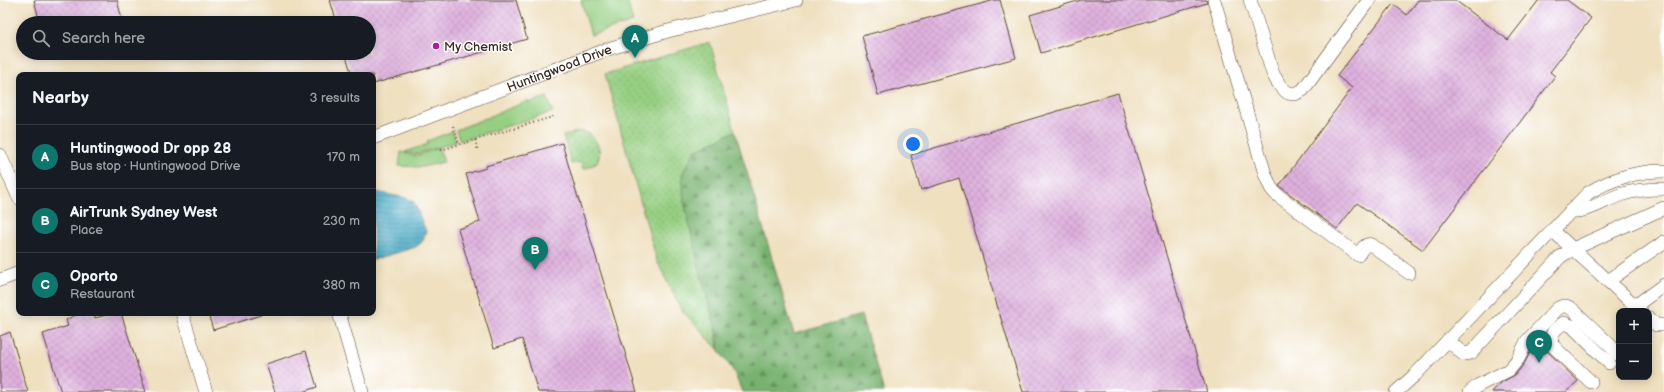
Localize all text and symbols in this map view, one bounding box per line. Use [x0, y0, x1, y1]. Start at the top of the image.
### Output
search box [16, 16, 376, 60]
pin: A [622, 25, 648, 58]
icon: search [30, 27, 52, 49]
text: Search here [62, 29, 145, 48]
place label: My Chemist [444, 39, 512, 55]
marker: My Chemist [431, 41, 441, 51]
street label: Huntingwood Drive [505, 41, 615, 96]
text: Nearby [32, 88, 89, 108]
text: 3 results [309, 90, 360, 106]
your location [903, 134, 923, 154]
text: Huntingwood Dr opp 28 [70, 139, 231, 158]
text: A [41, 149, 49, 165]
text: 170 m [327, 149, 360, 165]
text: Bus stop · Huntingwood Drive [70, 158, 240, 174]
text: AirTrunk Sydney West [70, 203, 217, 222]
text: B [40, 213, 50, 229]
text: 230 m [323, 213, 360, 229]
text: Place [70, 222, 103, 238]
pin: B [522, 237, 548, 270]
text: Oporto [70, 267, 118, 286]
text: C [40, 277, 50, 293]
text: 380 m [323, 277, 360, 293]
text: Restaurant [70, 286, 135, 302]
map controls [1616, 308, 1652, 380]
button: + [1616, 308, 1652, 344]
pin: C [1526, 330, 1552, 363]
button: − [1616, 344, 1652, 380]

